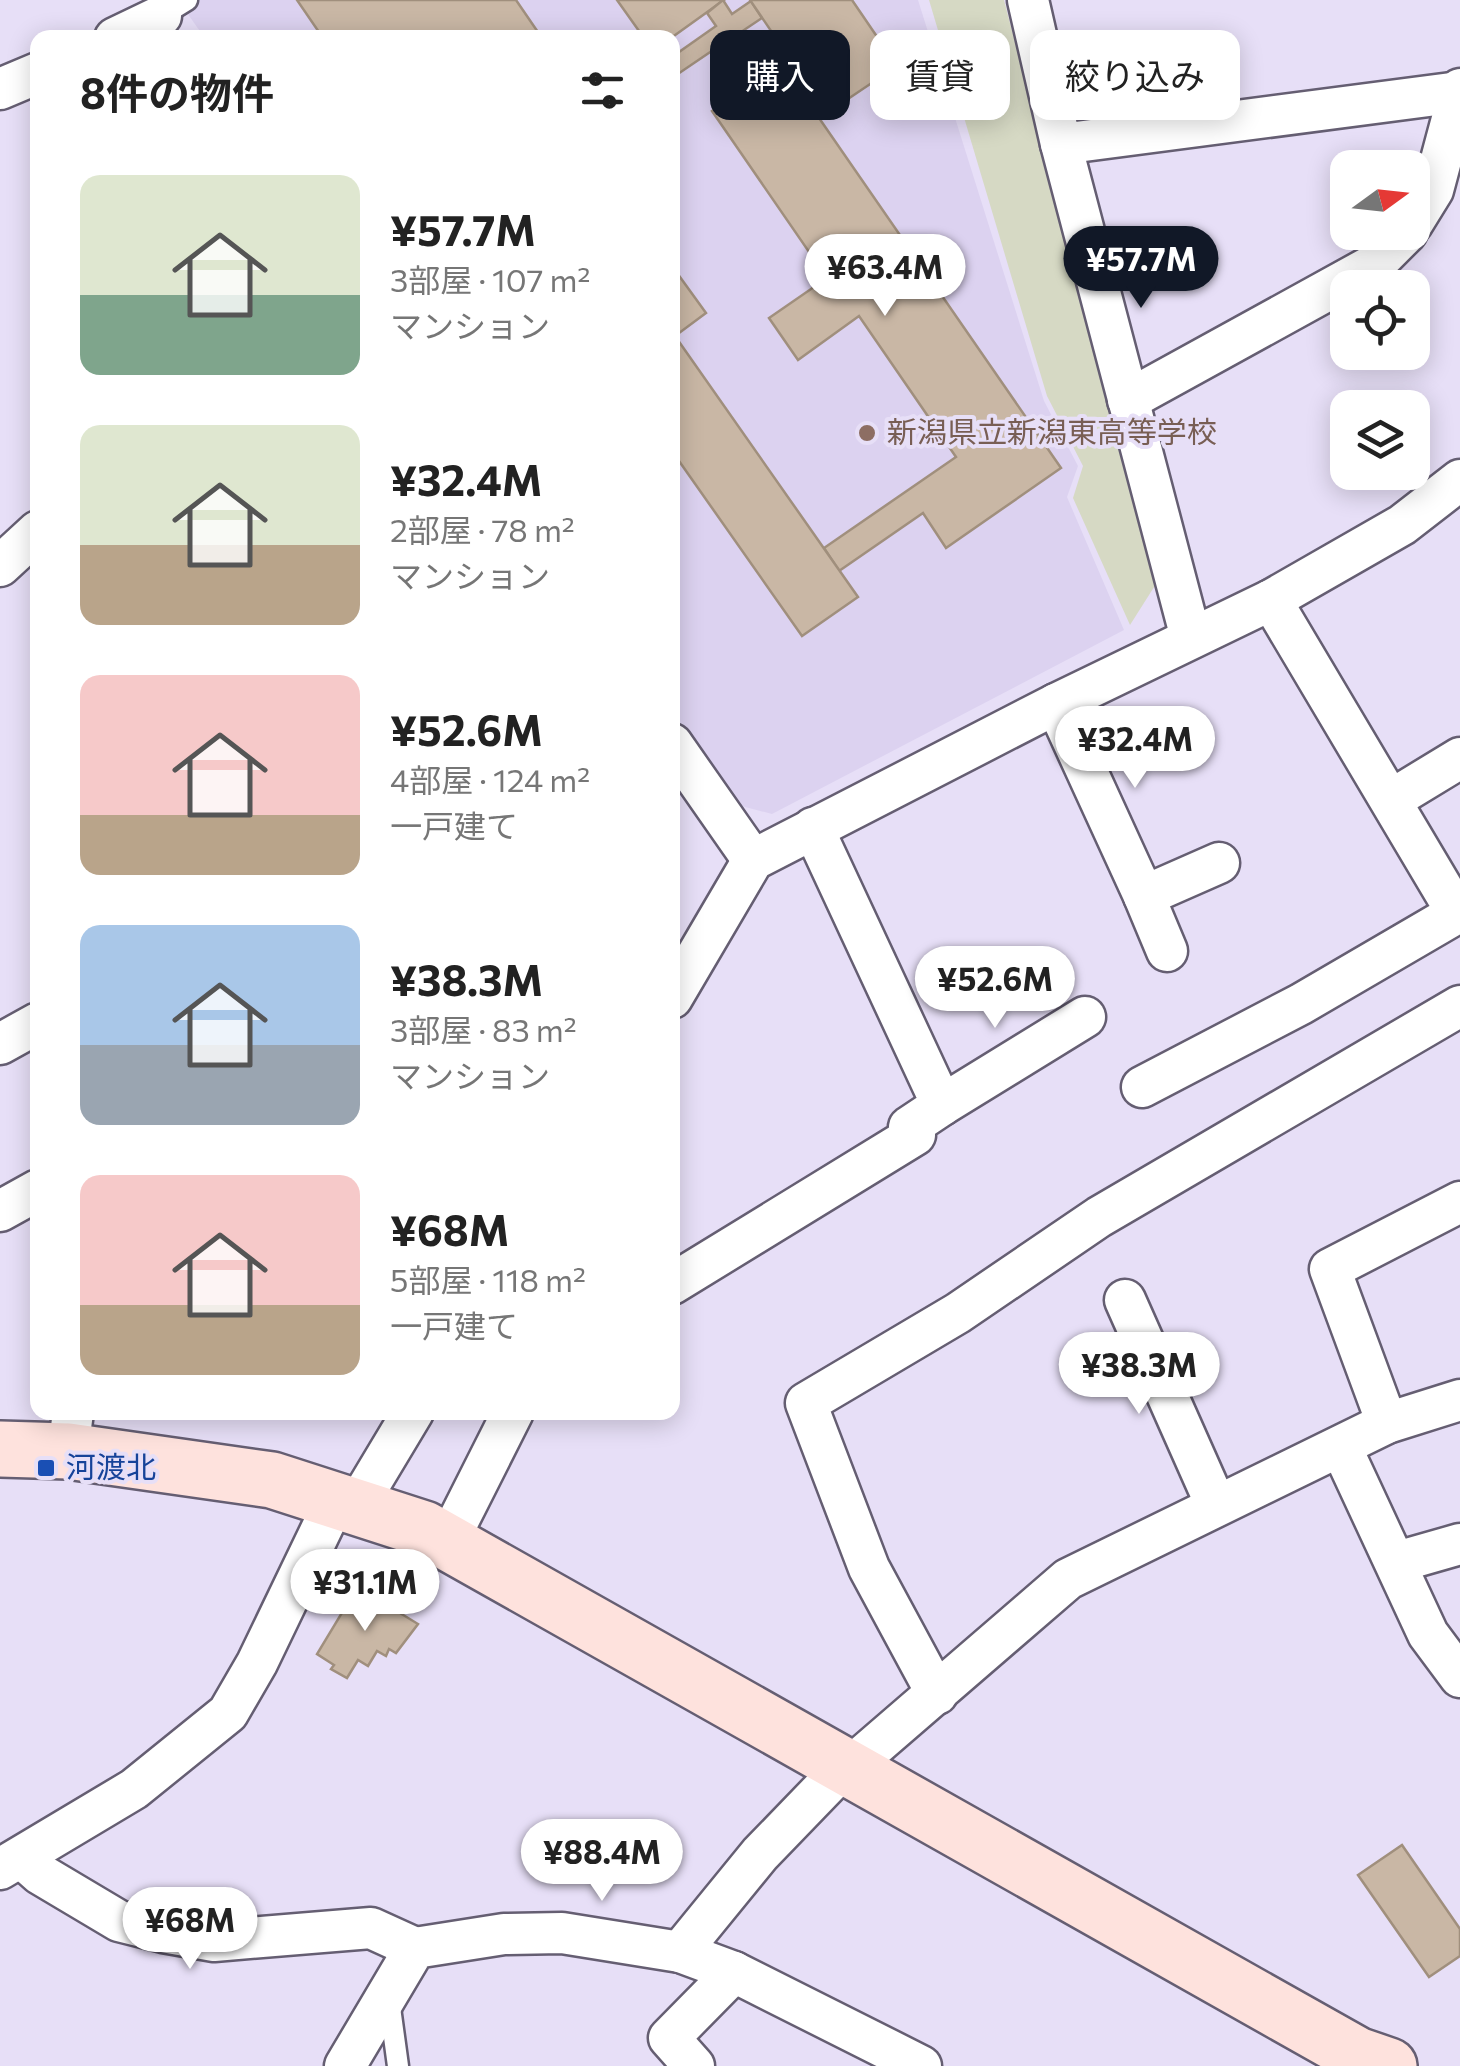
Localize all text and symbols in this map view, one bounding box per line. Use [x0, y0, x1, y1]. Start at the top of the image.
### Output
chip: 購入 [710, 30, 850, 120]
chip: 賃貸 [870, 30, 1010, 120]
chip: 絞り込み [1030, 30, 1240, 120]
icon: filters [575, 63, 630, 118]
text: 8件の物件 [80, 66, 274, 118]
north arrow [1330, 150, 1430, 250]
map controls [1330, 150, 1430, 490]
text: ¥57.7M [390, 203, 536, 255]
icon: home [160, 215, 280, 335]
pin: ¥57.7M [1060, 226, 1222, 311]
pin: ¥63.4M [804, 234, 966, 319]
text: ¥57.7M [1085, 238, 1197, 278]
text: ¥63.4M [827, 246, 943, 286]
text: 3部屋 · 107 m² [390, 259, 590, 299]
button: locate [1330, 270, 1430, 370]
text: マンション [390, 305, 550, 345]
button: layers [1330, 390, 1430, 490]
place label: 新潟県立新潟東高等学校 [887, 412, 1217, 449]
marker: 新潟県立新潟東高等学校 [856, 422, 878, 444]
text: ¥32.4M [390, 453, 542, 505]
icon: home [160, 465, 280, 585]
text: 2部屋 · 78 m² [390, 509, 575, 549]
text: マンション [390, 555, 550, 595]
text: ¥52.6M [390, 703, 543, 755]
pin: ¥32.4M [1054, 706, 1216, 791]
icon: home [160, 715, 280, 835]
text: ¥32.4M [1077, 718, 1193, 758]
text: 4部屋 · 124 m² [390, 759, 590, 799]
text: 一戸建て [390, 805, 518, 845]
pin: ¥52.6M [914, 946, 1076, 1031]
text: ¥38.3M [390, 953, 543, 1005]
text: ¥52.6M [937, 958, 1053, 998]
icon: home [160, 965, 280, 1085]
text: 3部屋 · 83 m² [390, 1009, 577, 1049]
text: マンション [390, 1055, 550, 1095]
text: ¥68M [390, 1203, 509, 1255]
icon: home [160, 1215, 280, 1335]
text: 5部屋 · 118 m² [390, 1259, 586, 1299]
text: 一戸建て [390, 1305, 518, 1345]
pin: ¥38.3M [1058, 1332, 1220, 1417]
text: ¥38.3M [1081, 1344, 1197, 1384]
place label: 河渡北 [66, 1447, 156, 1484]
marker: 河渡北 [35, 1457, 57, 1479]
pin: ¥31.1M [284, 1549, 446, 1634]
text: ¥31.1M [312, 1561, 418, 1601]
pin: ¥88.4M [521, 1819, 683, 1904]
text: ¥88.4M [543, 1831, 661, 1871]
pin: ¥68M [131, 1887, 249, 1972]
text: ¥68M [145, 1899, 235, 1939]

